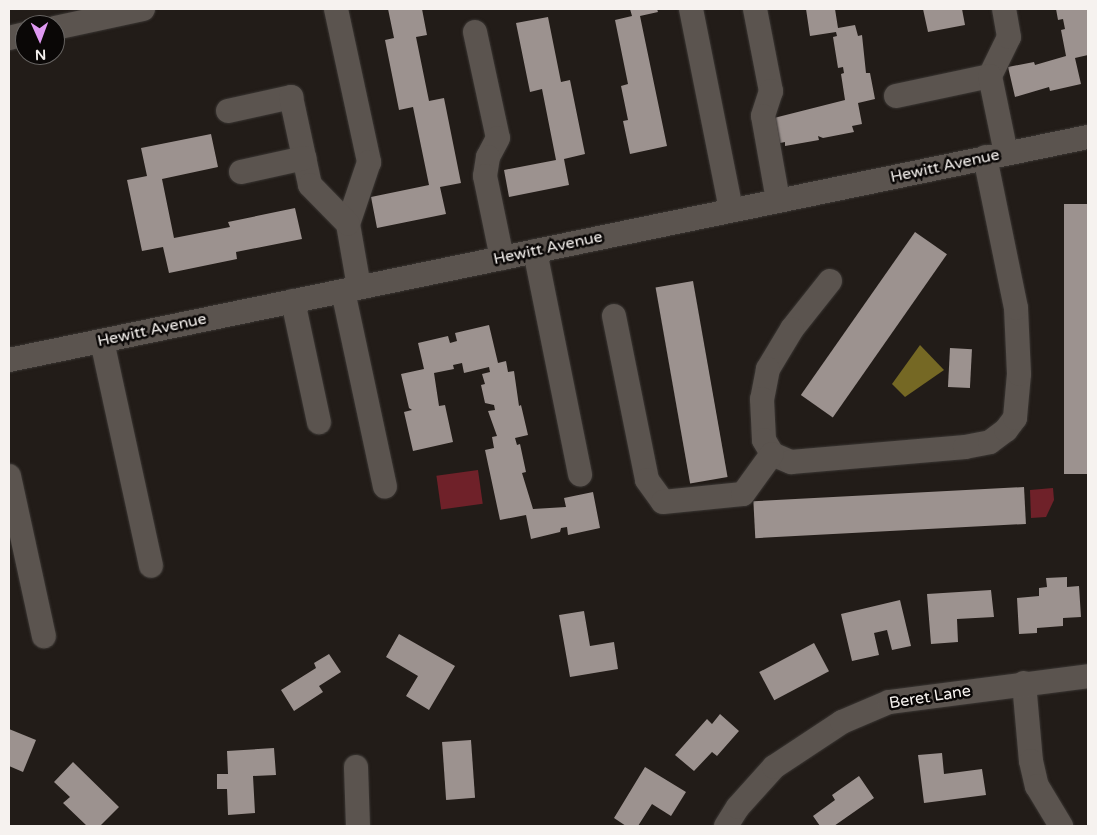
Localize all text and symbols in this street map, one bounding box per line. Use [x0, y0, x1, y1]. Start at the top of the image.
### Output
north arrow [15, 15, 65, 65]
text: N [35, 46, 46, 63]
street label: Hewitt Avenue [889, 145, 1001, 187]
street label: Hewitt Avenue [492, 227, 604, 269]
street label: Hewitt Avenue [96, 309, 208, 351]
street label: Beret Lane [888, 681, 972, 713]

